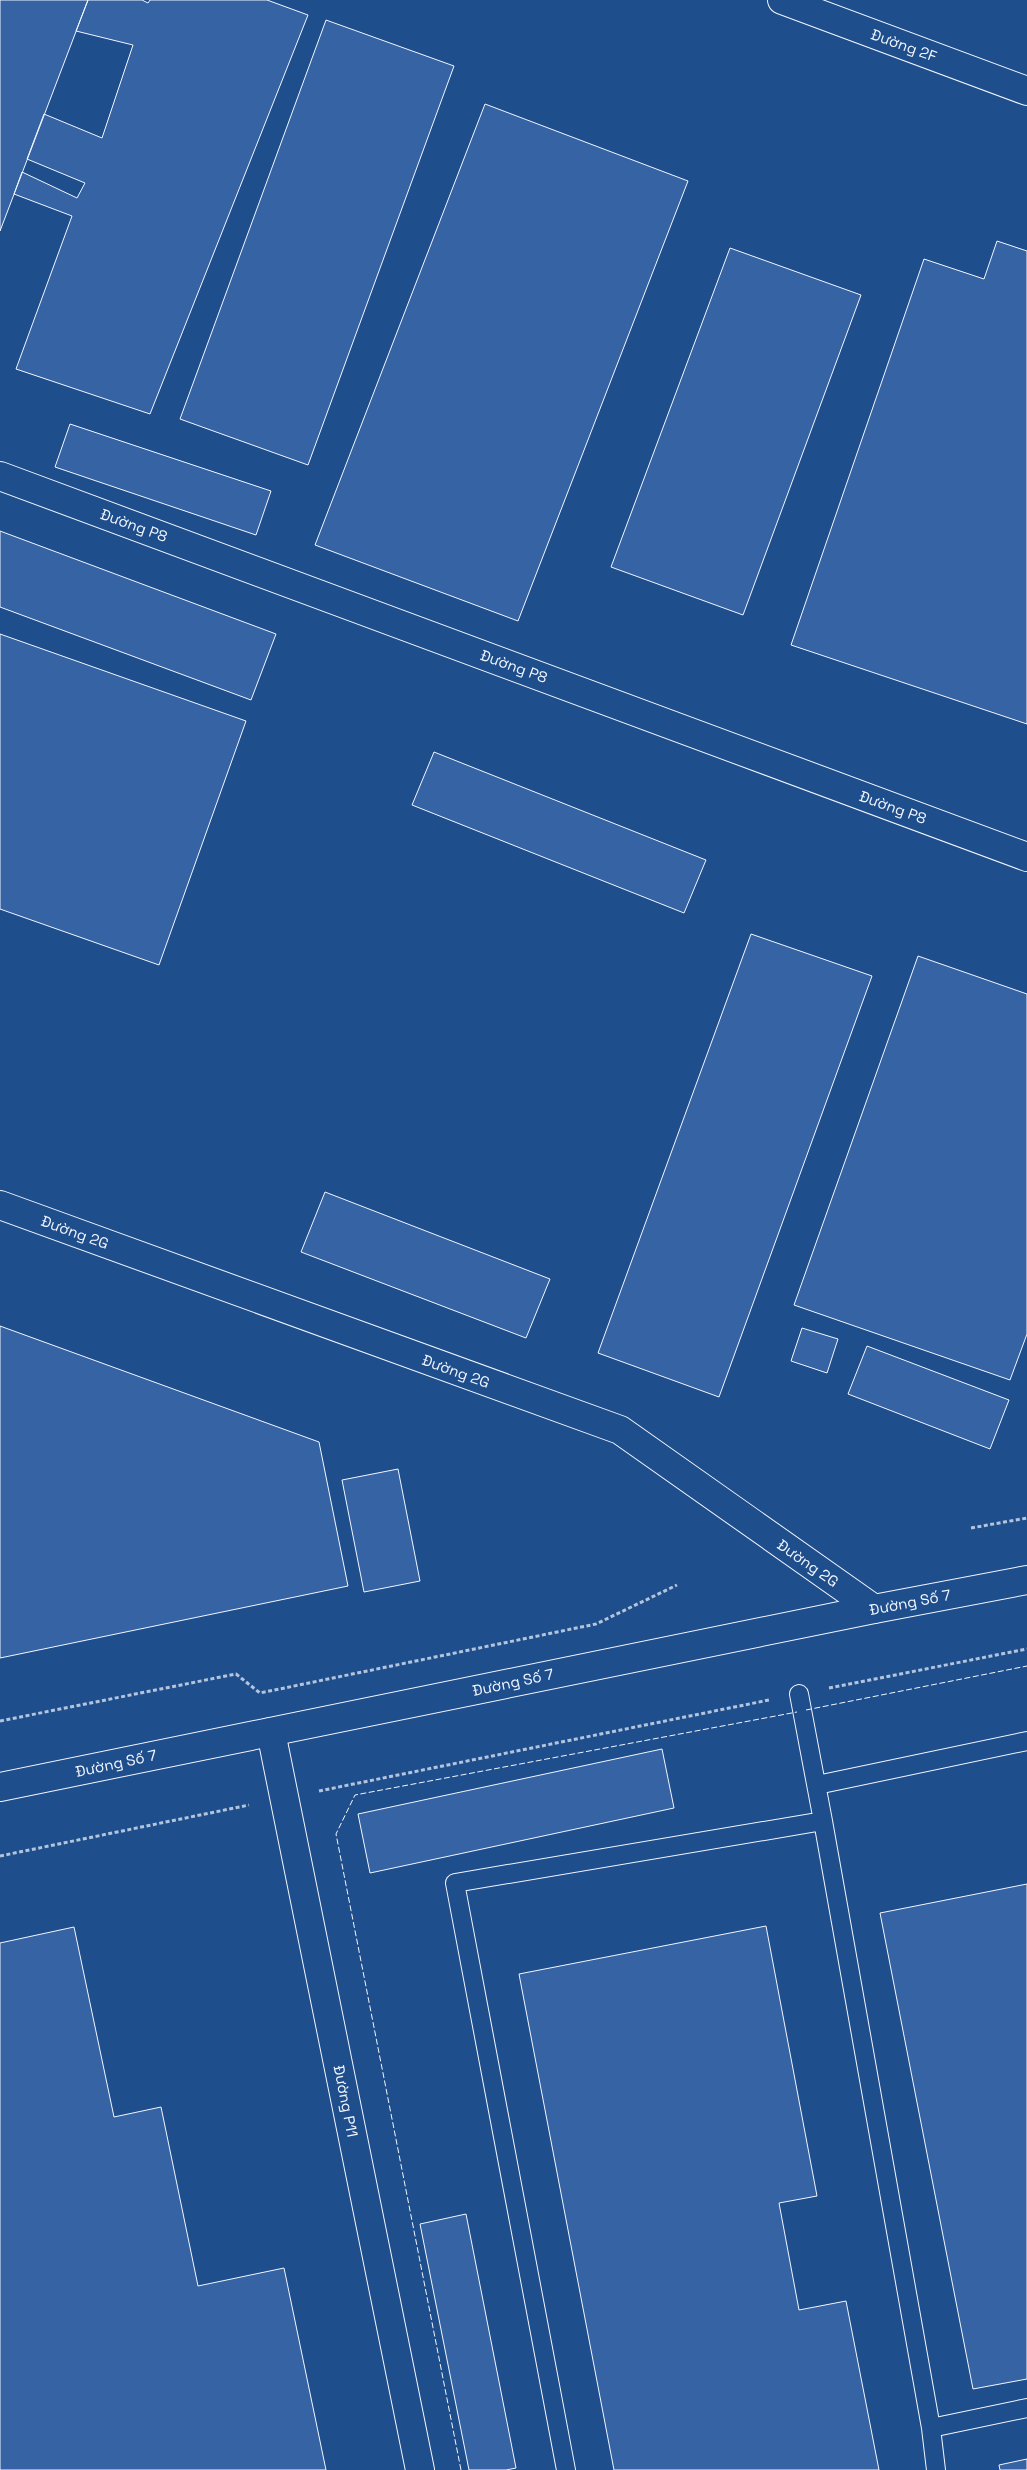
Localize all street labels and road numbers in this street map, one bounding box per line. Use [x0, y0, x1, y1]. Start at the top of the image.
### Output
street label: Đường 2F [868, 24, 940, 66]
street label: Đường P8 [98, 504, 170, 546]
street label: Đường P8 [478, 645, 550, 687]
street label: Đường P8 [857, 786, 929, 828]
street label: Đường 2G [39, 1211, 111, 1253]
street label: Đường 2G [420, 1350, 492, 1392]
street label: Đường 2G [774, 1535, 842, 1591]
street label: Đường Số 7 [868, 1585, 952, 1619]
street label: Đường Số 7 [471, 1664, 555, 1700]
street label: Đường Số 7 [74, 1745, 158, 1781]
street label: Đường P11 [330, 2063, 362, 2139]

